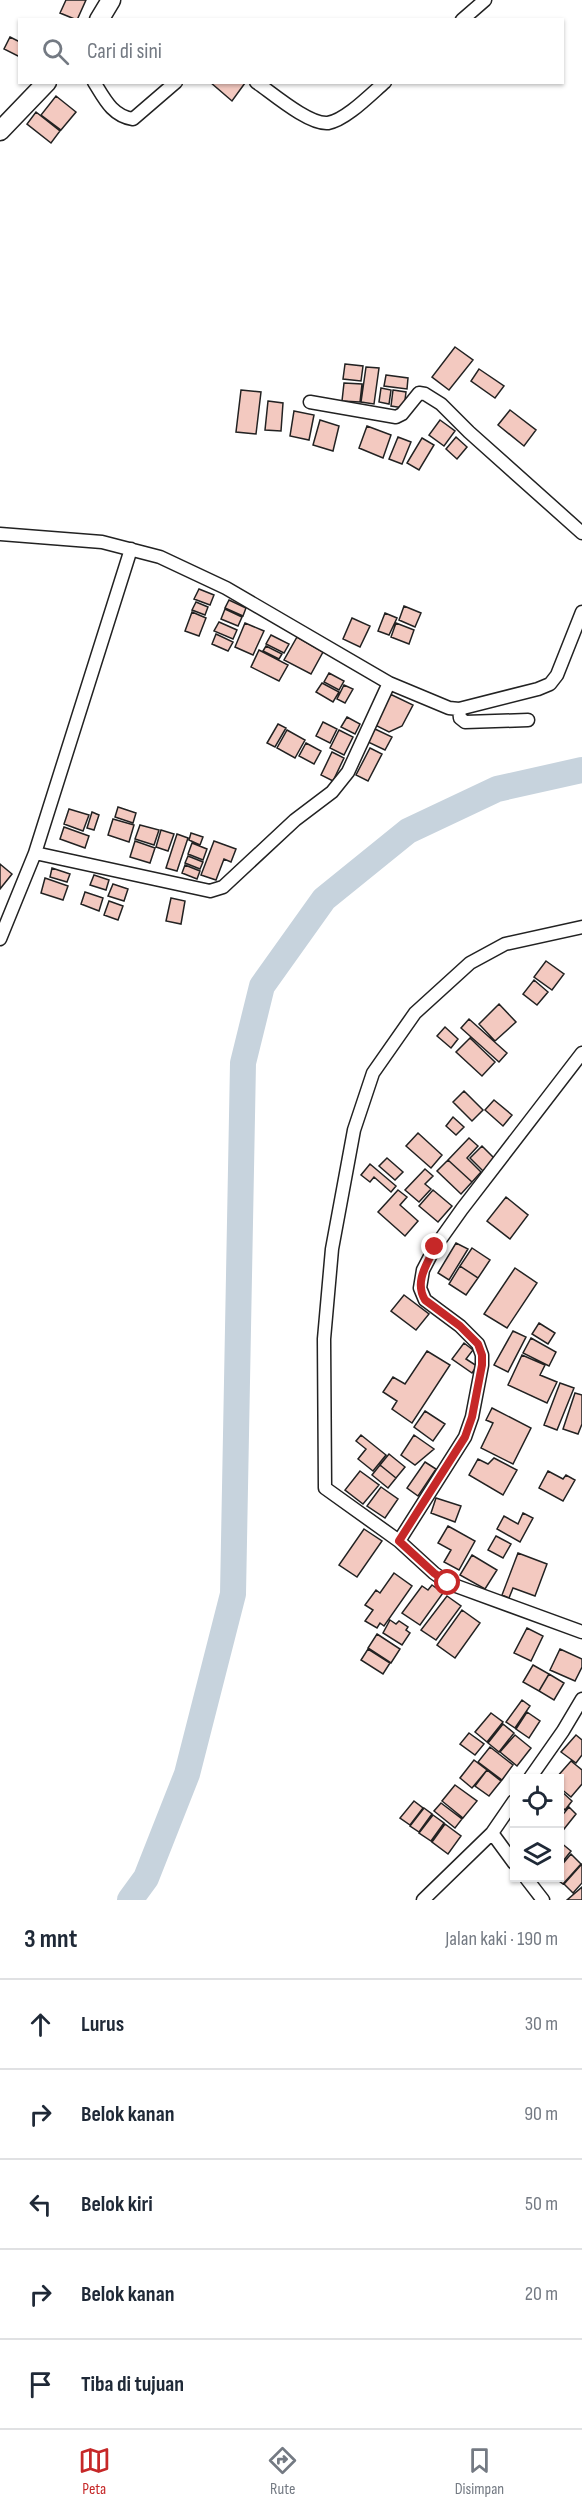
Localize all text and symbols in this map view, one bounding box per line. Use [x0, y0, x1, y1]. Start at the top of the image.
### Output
search box [18, 18, 564, 84]
icon: search [39, 35, 72, 68]
text: Cari di sini [87, 38, 162, 65]
route end [421, 1233, 447, 1259]
route start [434, 1569, 460, 1595]
map controls [510, 1774, 564, 1882]
button: locate [510, 1774, 564, 1828]
button: layers [510, 1828, 564, 1882]
text: 3 mnt [24, 1924, 77, 1955]
text: Jalan kaki · 190 m [445, 1927, 558, 1951]
icon: ahead [24, 2008, 57, 2041]
text: Lurus [81, 2011, 124, 2038]
text: 30 m [525, 2012, 558, 2036]
icon: right [24, 2098, 57, 2131]
text: Belok kanan [81, 2101, 174, 2128]
text: 90 m [524, 2102, 558, 2126]
icon: left [24, 2188, 57, 2221]
text: Belok kiri [81, 2191, 153, 2218]
text: 50 m [525, 2192, 558, 2216]
icon: right [24, 2278, 57, 2311]
text: Belok kanan [81, 2281, 174, 2308]
text: 20 m [525, 2282, 558, 2306]
icon: arrive [24, 2368, 57, 2401]
text: Tiba di tujuan [81, 2371, 184, 2398]
tab: Peta [78, 2444, 111, 2499]
tab: Rute [266, 2444, 299, 2499]
tab: Disimpan [455, 2444, 504, 2499]

